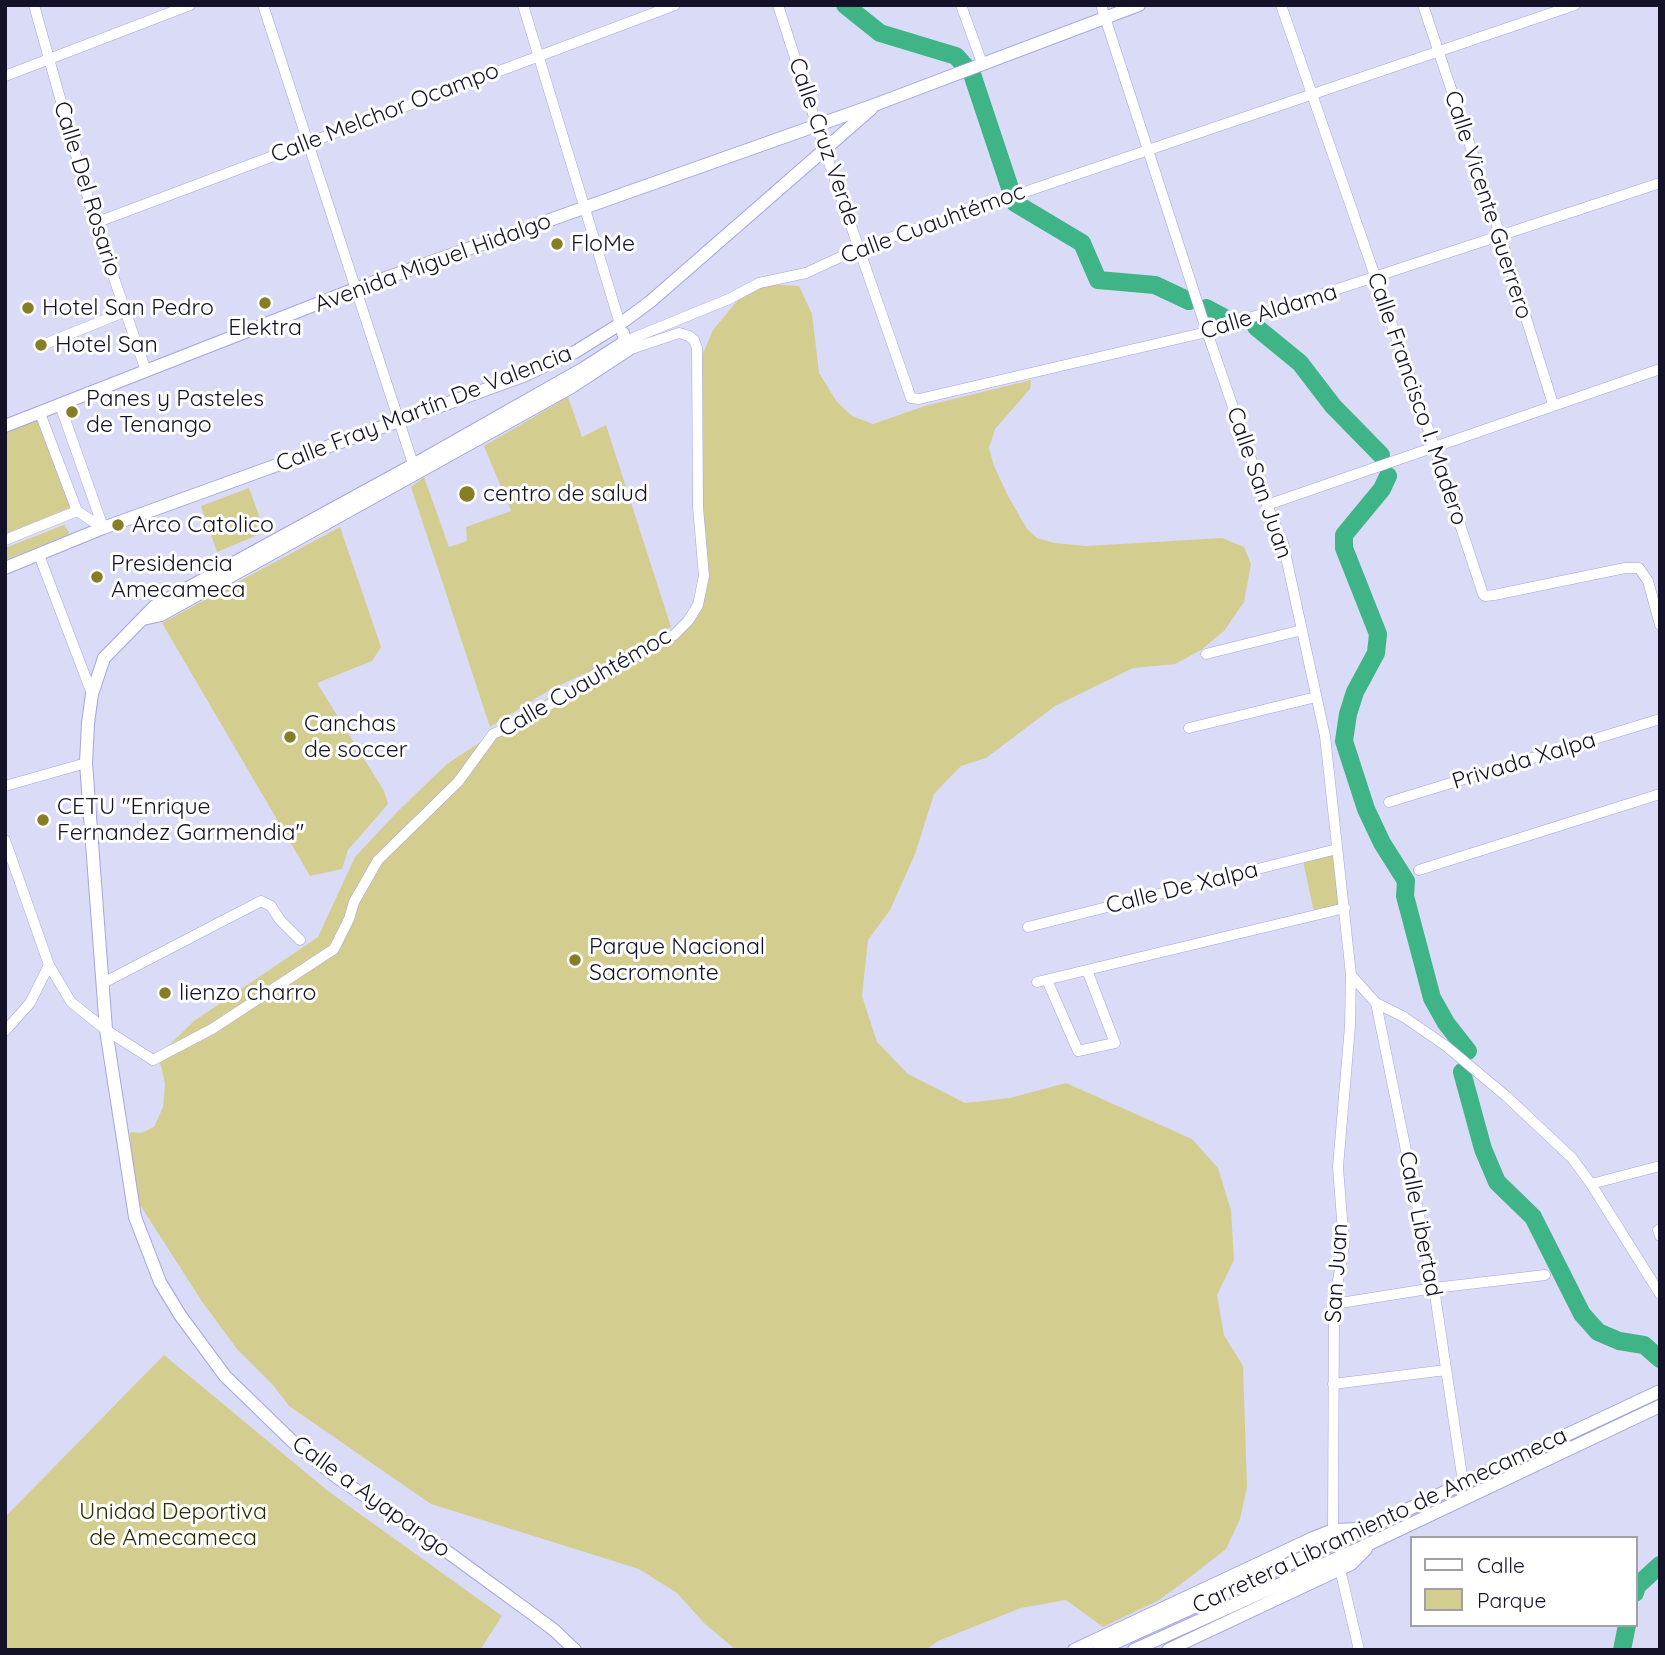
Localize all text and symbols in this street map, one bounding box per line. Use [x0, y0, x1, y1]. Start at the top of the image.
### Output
street label: Calle Cruz Verde [782, 54, 866, 230]
street label: Calle Melchor Ocampo [267, 57, 503, 169]
street label: Calle Vicente Guerrero [1438, 87, 1538, 323]
street label: Calle Del Rosario [47, 98, 127, 280]
street label: Calle Cuauhtémoc [837, 178, 1029, 270]
street label: Avenida Miguel Hidalgo [311, 207, 555, 319]
place label: FloMe [571, 230, 635, 258]
marker: FloMe [549, 236, 565, 252]
street label: Calle Francisco I. Madero [1361, 269, 1473, 529]
street label: Calle Aldama [1197, 278, 1341, 346]
place label: Hotel San Pedro [42, 294, 214, 322]
marker: Elektra [257, 295, 273, 311]
marker: Hotel San Pedro [20, 300, 36, 316]
place label: Elektra [228, 314, 302, 342]
place label: Hotel San [55, 331, 158, 359]
marker: Hotel San [33, 337, 49, 353]
street label: Calle Fray Martín De Valencia [272, 340, 576, 478]
place label: Panes y Pasteles de Tenango [86, 385, 264, 439]
marker: Panes y Pasteles de Tenango [64, 404, 80, 420]
street label: Calle San Juan [1220, 404, 1298, 562]
place label: centro de salud [483, 480, 648, 508]
marker: centro de salud [457, 484, 477, 504]
place label: Arco Catolico [132, 511, 274, 539]
marker: Arco Catolico [110, 517, 126, 533]
place label: Presidencia Amecameca [111, 550, 246, 604]
marker: Presidencia Amecameca [89, 569, 105, 585]
street label: Calle Cuauhtémoc [494, 623, 676, 743]
place label: Canchas de soccer [304, 710, 408, 764]
street label: Privada Xalpa [1449, 726, 1599, 796]
marker: Canchas de soccer [282, 729, 298, 745]
place label: CETU "Enrique Fernandez Garmendia" [57, 793, 304, 847]
marker: CETU "Enrique Fernandez Garmendia" [35, 812, 51, 828]
street label: Calle De Xalpa [1103, 856, 1261, 920]
place label: Parque Nacional Sacromonte [589, 933, 765, 987]
marker: Parque Nacional Sacromonte [567, 952, 583, 968]
place label: lienzo charro [179, 979, 316, 1007]
marker: lienzo charro [157, 985, 173, 1001]
street label: Calle Libertad [1392, 1149, 1448, 1299]
street label: San Juan [1320, 1222, 1354, 1324]
street label: Carretera Libramiento de Amecameca [1188, 1422, 1572, 1620]
street label: Calle a Ayapango [286, 1430, 456, 1564]
park label: Unidad Deportiva de Amecameca [79, 1498, 267, 1552]
legend [1410, 1536, 1637, 1627]
text: Calle [1477, 1552, 1525, 1578]
text: Parque [1477, 1587, 1546, 1613]

